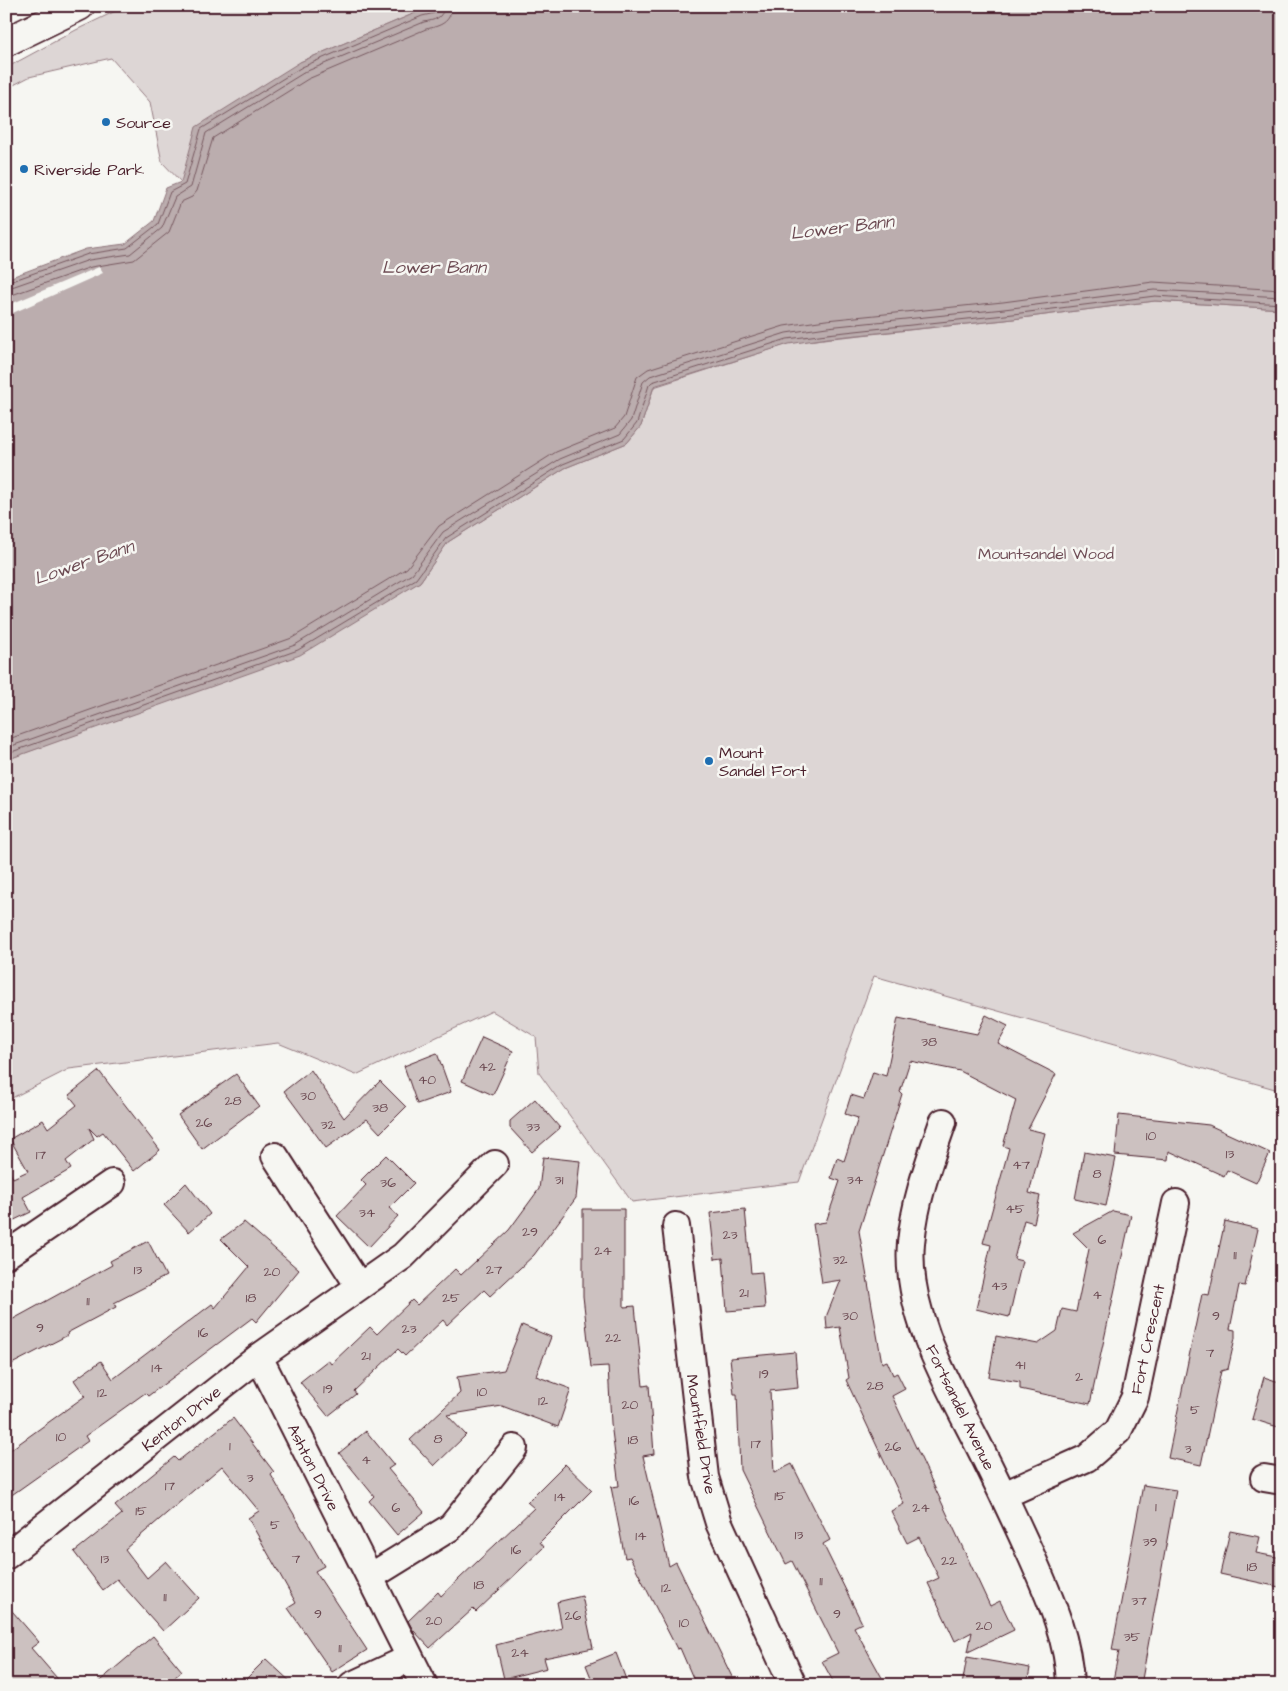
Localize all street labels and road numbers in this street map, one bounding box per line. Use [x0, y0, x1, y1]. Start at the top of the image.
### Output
street label: Fort Crescent [1126, 1282, 1170, 1396]
street label: Fortsandel Avenue [920, 1341, 1000, 1474]
street label: Mountfield Drive [681, 1373, 721, 1496]
street label: Kenton Drive [137, 1381, 226, 1457]
street label: Ashton Drive [282, 1420, 345, 1515]

